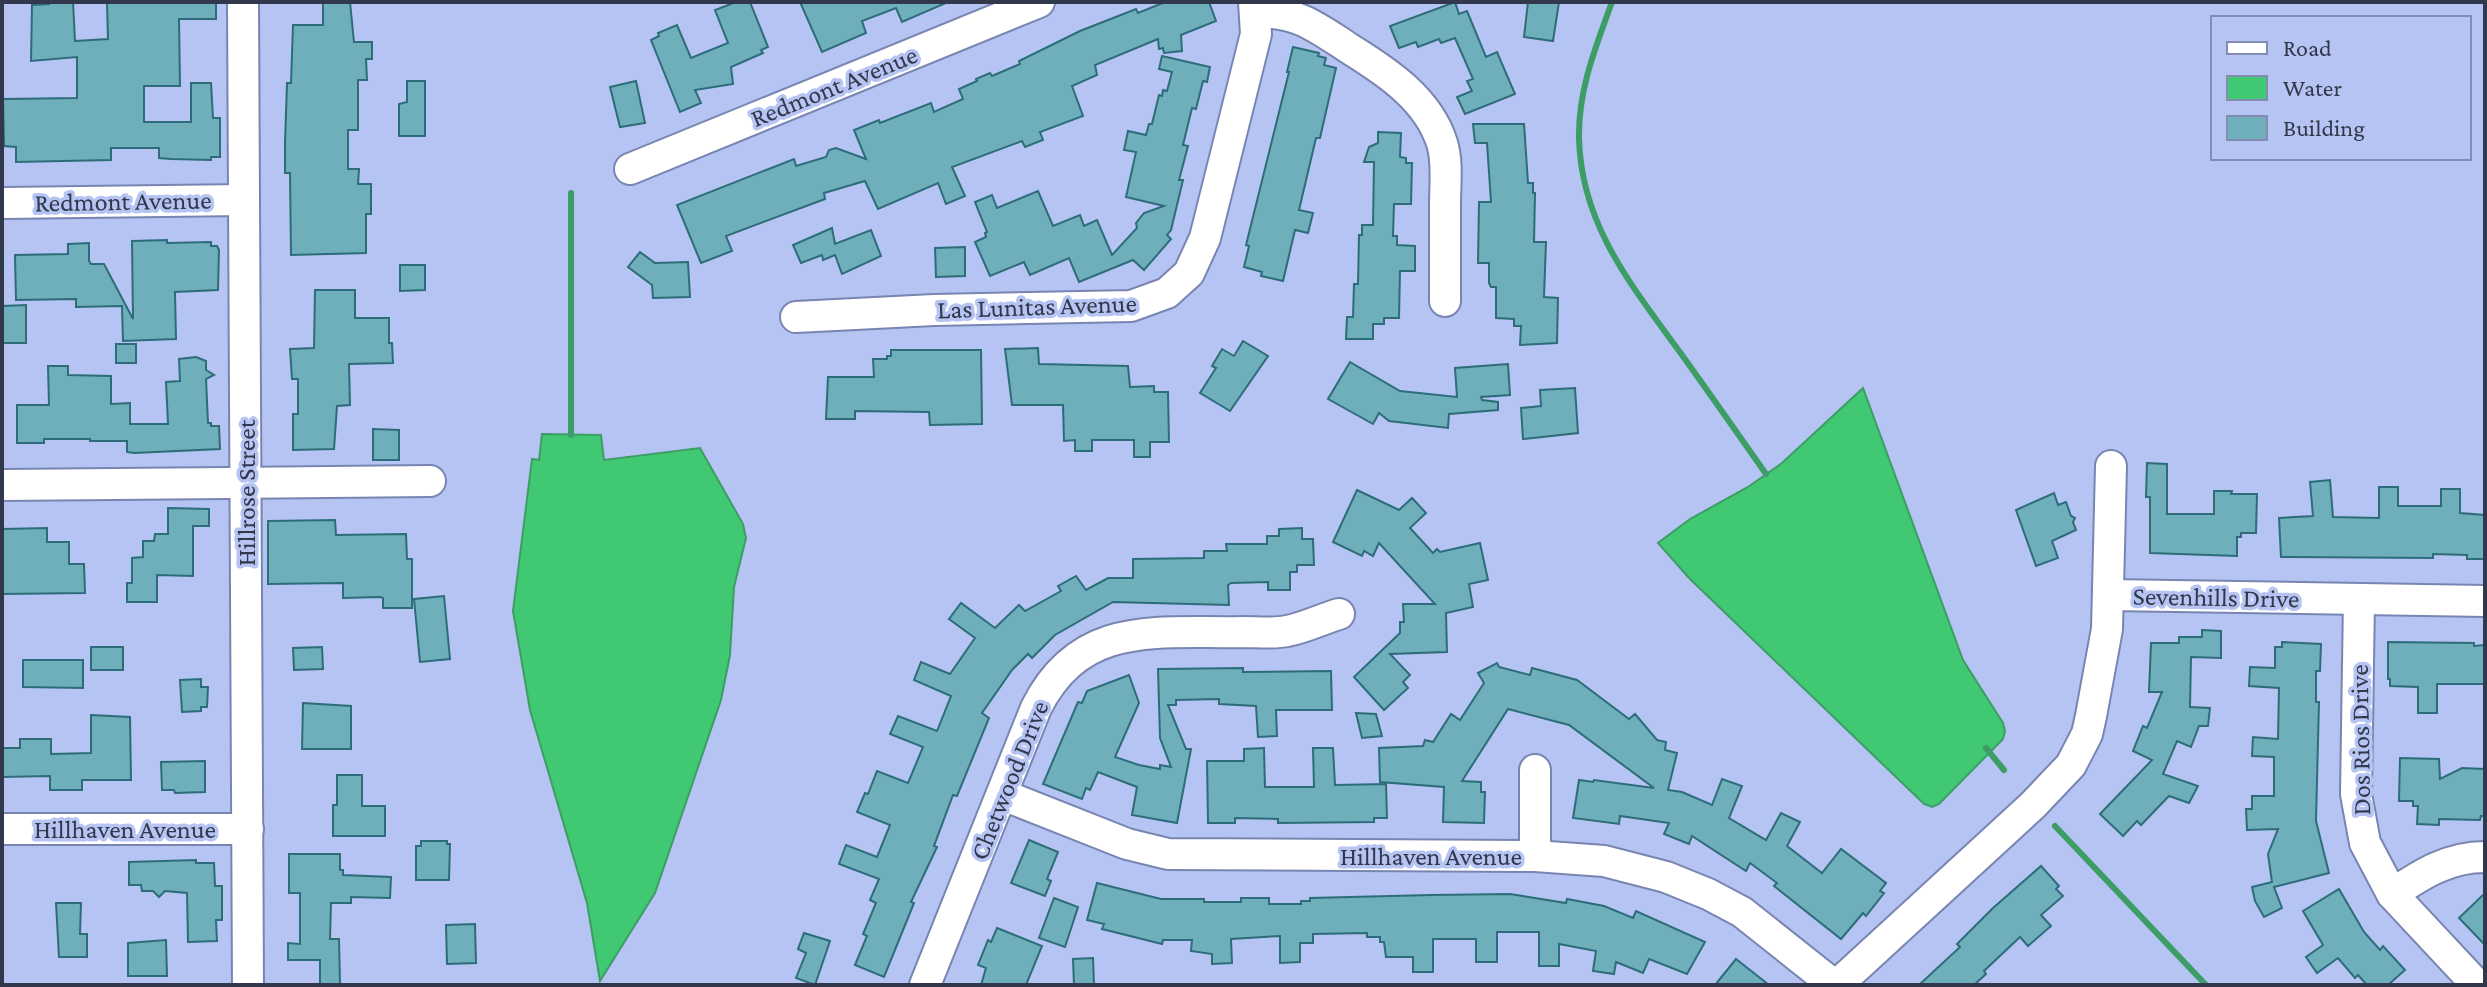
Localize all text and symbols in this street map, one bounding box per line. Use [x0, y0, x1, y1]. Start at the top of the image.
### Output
legend [2211, 16, 2471, 160]
text: Road [2283, 34, 2332, 61]
street label: Redmont Avenue [747, 40, 922, 133]
text: Water [2283, 74, 2342, 101]
text: Building [2283, 114, 2365, 141]
street label: Redmont Avenue [34, 185, 212, 218]
street label: Las Lunitas Avenue [937, 289, 1137, 324]
street label: Hillrose Street [232, 419, 261, 566]
street label: Sevenhills Drive [2132, 582, 2300, 613]
street label: Dos Rios Drive [2345, 664, 2376, 816]
street label: Chetwood Drive [964, 696, 1055, 864]
street label: Hillhaven Avenue [34, 815, 216, 844]
street label: Hillhaven Avenue [1340, 842, 1522, 871]

